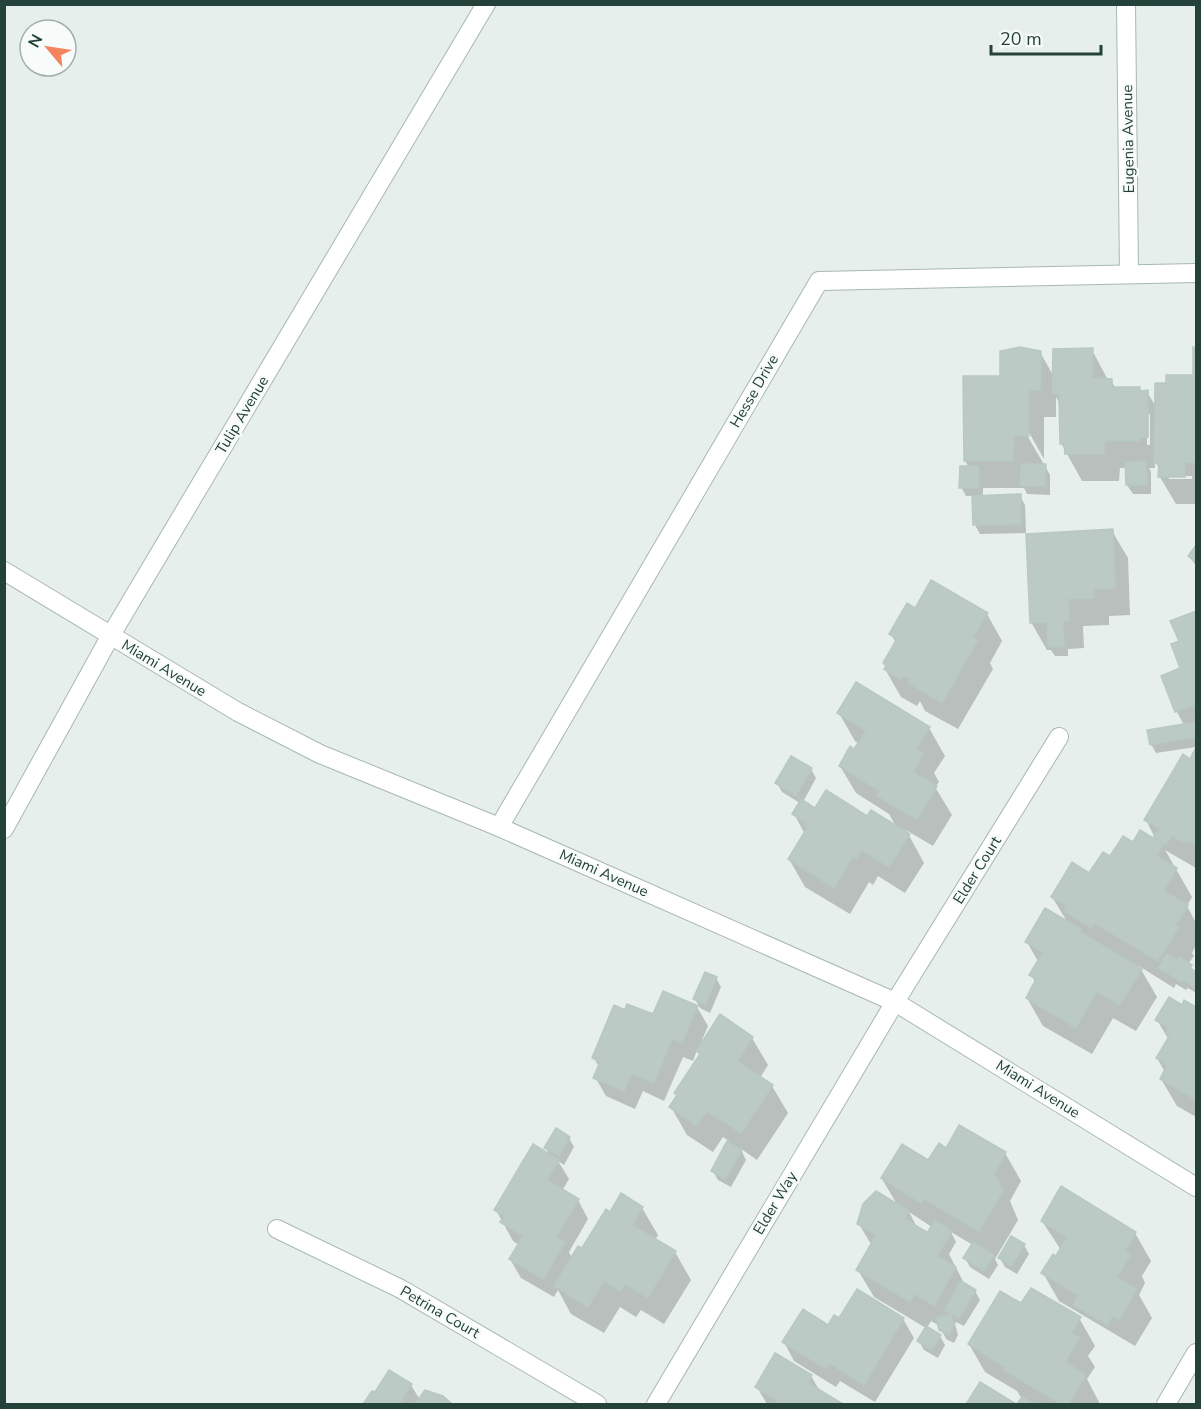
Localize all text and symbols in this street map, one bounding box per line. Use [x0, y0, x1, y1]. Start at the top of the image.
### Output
north arrow [18, 18, 78, 78]
scale bar [991, 18, 1100, 56]
text: 20 m [1000, 27, 1042, 51]
text: N [23, 31, 48, 52]
street label: Eugenia Avenue [1117, 84, 1139, 194]
street label: Hesse Drive [725, 351, 783, 431]
street label: Tulip Avenue [211, 372, 273, 458]
street label: Miami Avenue [118, 635, 210, 701]
street label: Elder Court [948, 832, 1006, 908]
street label: Miami Avenue [556, 844, 652, 902]
street label: Miami Avenue [992, 1055, 1084, 1123]
street label: Elder Way [748, 1167, 802, 1238]
street label: Petrina Court [397, 1281, 484, 1343]

